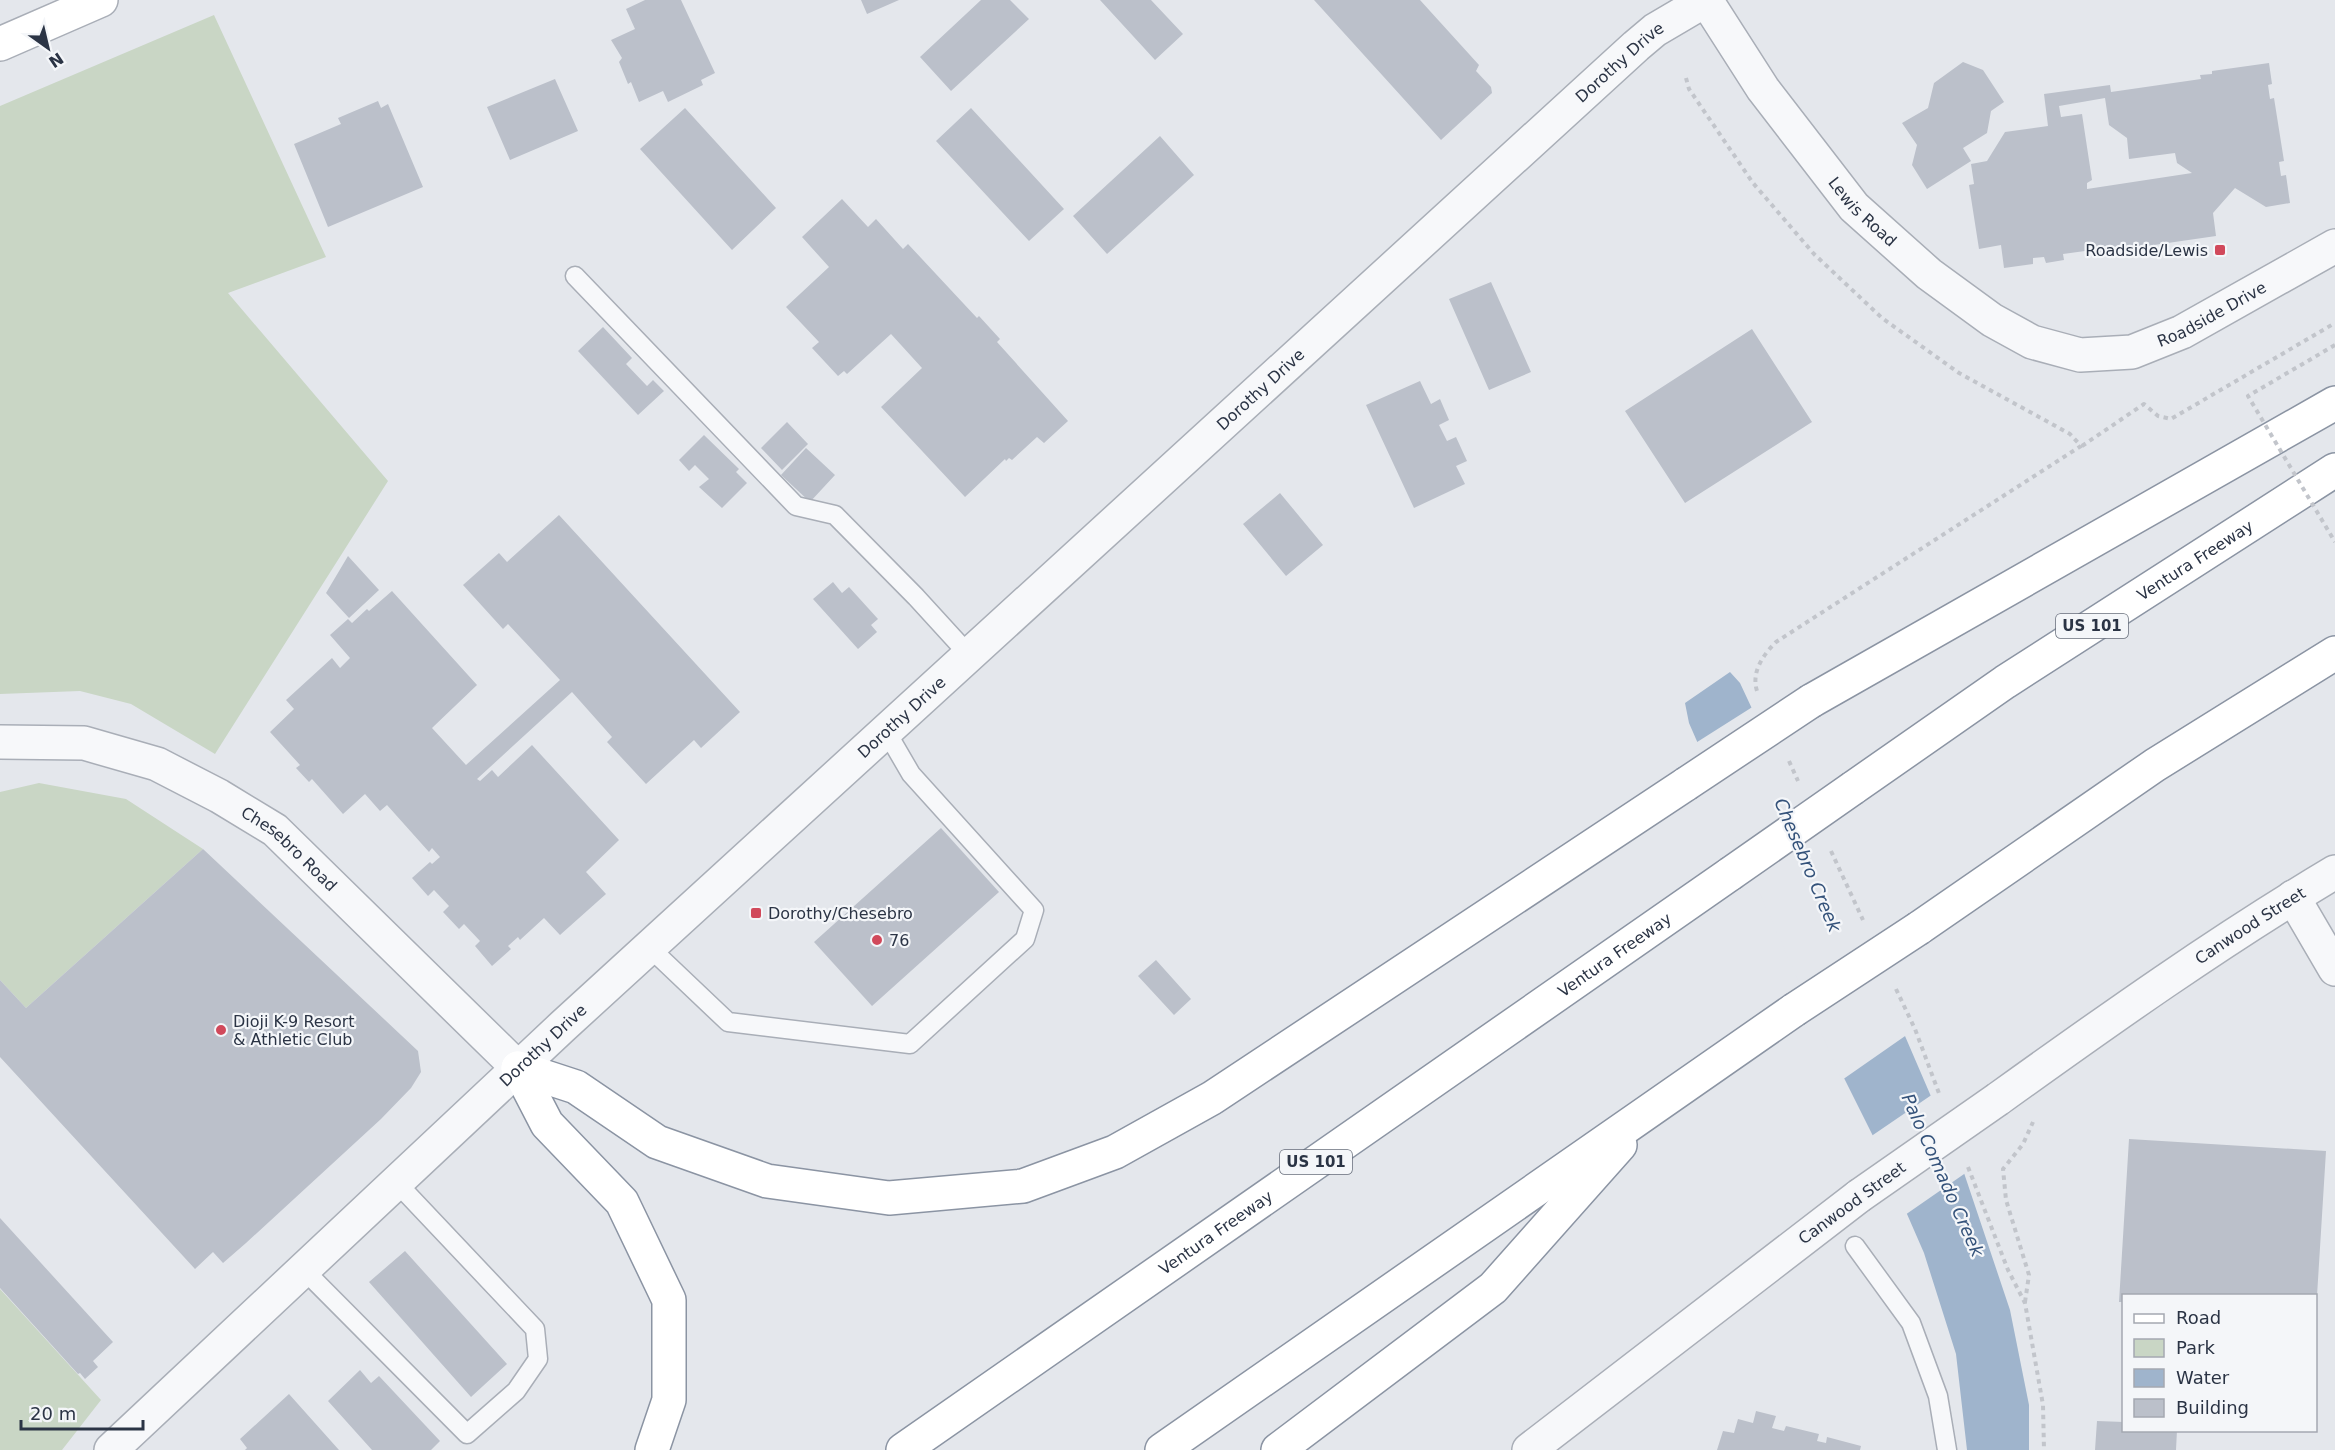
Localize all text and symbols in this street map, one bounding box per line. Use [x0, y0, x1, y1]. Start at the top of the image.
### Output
north arrow [18, 18, 78, 78]
street label: Dorothy Drive [1571, 18, 1667, 106]
text: N [45, 48, 67, 72]
street label: Lewis Road [1825, 173, 1901, 250]
place label: Roadside/Lewis [2085, 241, 2208, 260]
marker: Roadside/Lewis [2213, 243, 2227, 257]
street label: Roadside Drive [2154, 277, 2269, 350]
street label: Dorothy Drive [1213, 344, 1308, 434]
street label: Ventura Freeway [2133, 516, 2256, 604]
road number: US 101 [2056, 614, 2128, 638]
street label: Dorothy Drive [854, 672, 949, 762]
water label: Chesebro Creek [1770, 795, 1846, 937]
street label: Chesebro Road [238, 802, 341, 895]
street label: Canwood Street [2191, 883, 2309, 968]
place label: Dorothy/Chesebro [768, 904, 913, 923]
marker: Dorothy/Chesebro [749, 906, 763, 920]
street label: Ventura Freeway [1554, 908, 1675, 1001]
place label: 76 [889, 931, 909, 950]
marker: 76 [870, 933, 884, 947]
street label: Dorothy Drive [495, 1000, 590, 1090]
place label: Dioji K-9 Resort & Athletic Club [233, 1012, 355, 1049]
marker: Dioji K-9 Resort & Athletic Club [214, 1023, 228, 1037]
water label: Palo Comado Creek [1898, 1090, 1989, 1261]
road number: US 101 [1280, 1150, 1352, 1174]
street label: Canwood Street [1795, 1158, 1909, 1248]
street label: Ventura Freeway [1155, 1186, 1276, 1278]
legend [2122, 1294, 2317, 1432]
text: Road [2176, 1307, 2221, 1328]
text: Park [2176, 1337, 2215, 1358]
text: Water [2176, 1367, 2230, 1388]
scale bar [21, 1393, 142, 1431]
text: Building [2176, 1397, 2249, 1418]
text: 20 m [30, 1403, 76, 1424]

